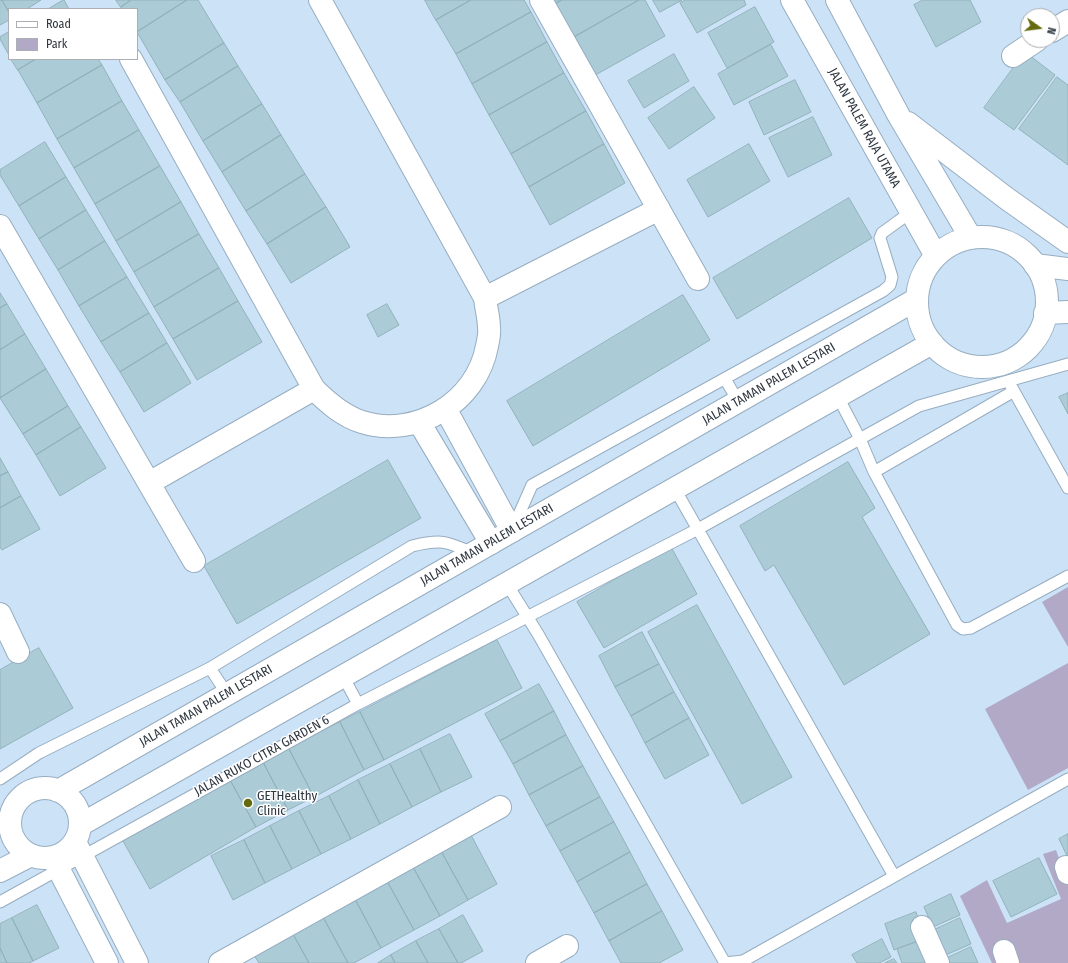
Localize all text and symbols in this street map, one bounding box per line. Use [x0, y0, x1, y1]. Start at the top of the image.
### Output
legend [8, 8, 138, 60]
north arrow [1020, 8, 1060, 48]
text: Road [46, 17, 71, 31]
text: N [1044, 26, 1058, 36]
text: Park [46, 37, 67, 51]
street label: JALAN PALEM RAJA UTAMA [825, 66, 903, 190]
street label: JALAN TAMAN PALEM LESTARI [700, 340, 838, 428]
street label: JALAN TAMAN PALEM LESTARI [418, 501, 556, 589]
street label: JALAN TAMAN PALEM LESTARI [137, 662, 275, 750]
street label: JALAN RUKO CITRA GARDEN 6 [192, 712, 332, 800]
place label: GETHealthy Clinic [257, 788, 317, 819]
marker: GETHealthy Clinic [242, 797, 254, 809]

